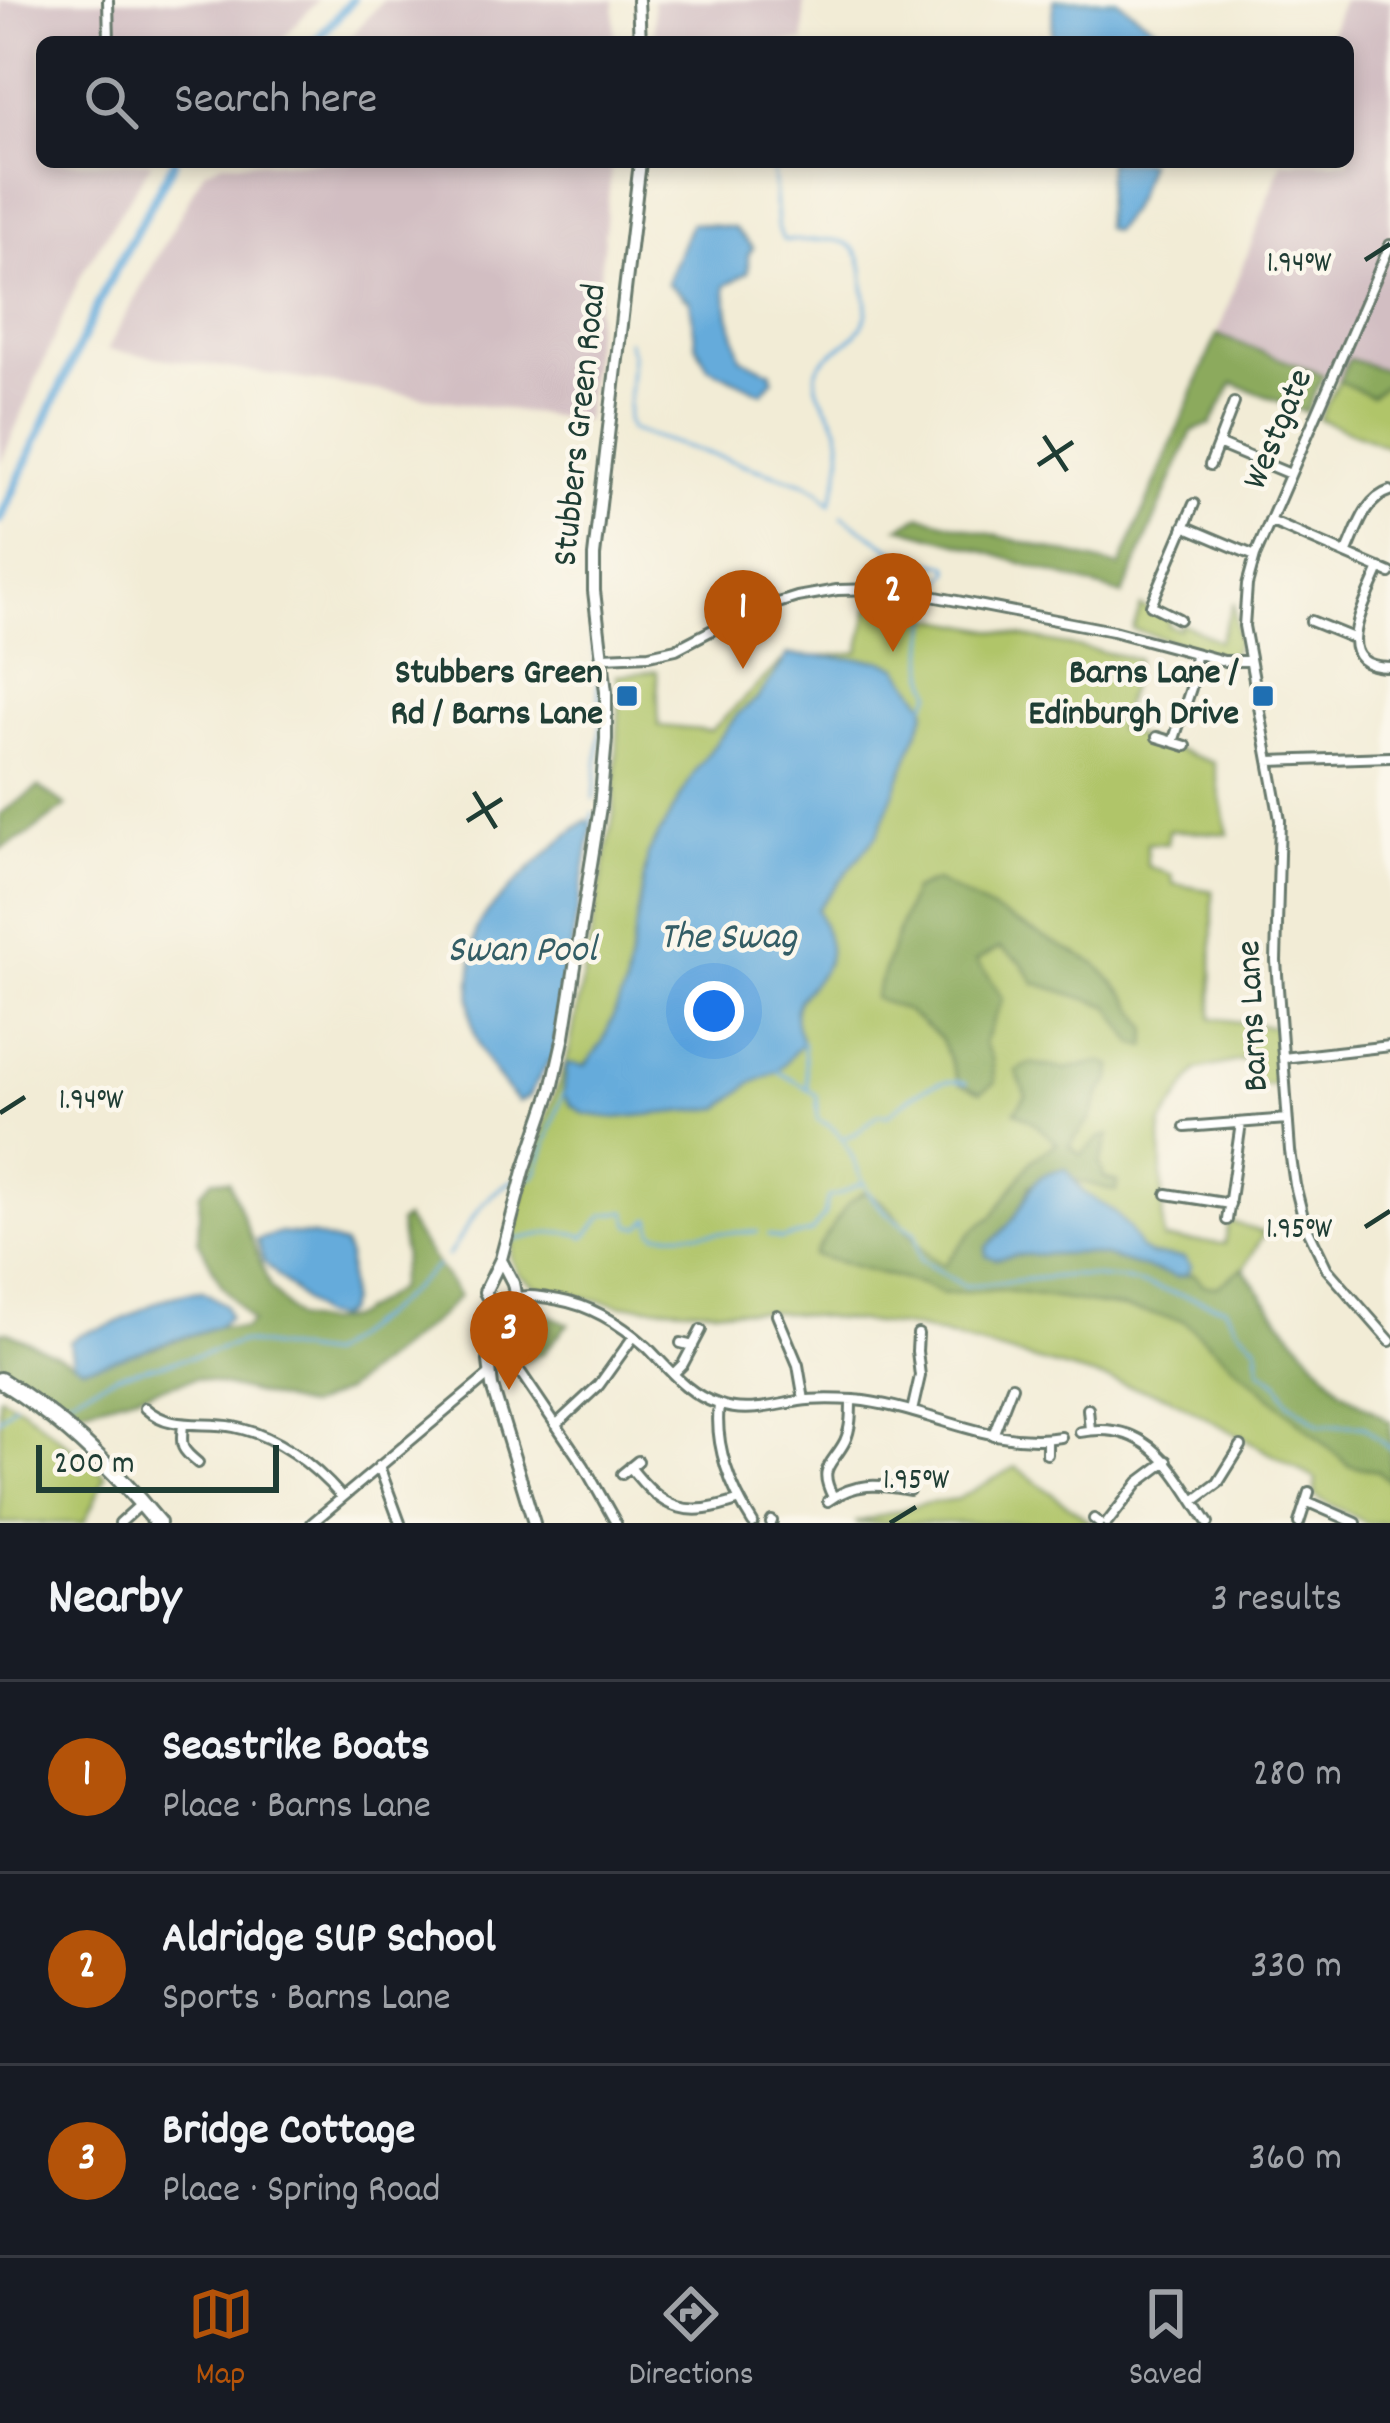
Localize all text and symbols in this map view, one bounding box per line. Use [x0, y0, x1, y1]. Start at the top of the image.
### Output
search box [36, 36, 1354, 168]
icon: search [78, 69, 144, 135]
text: Search here [174, 70, 377, 134]
text: 1.94°W [1267, 244, 1332, 287]
street label: Stubbers Green Road [541, 281, 623, 569]
street label: Westgate [1231, 362, 1329, 498]
pin: 2 [854, 553, 932, 652]
pin: 1 [704, 570, 782, 669]
place label: Stubbers Green Rd / Barns Lane [390, 649, 603, 742]
place label: Barns Lane / Edinburgh Drive [1028, 649, 1240, 742]
marker: Stubbers Green Rd / Barns Lane [614, 683, 640, 709]
marker: Barns Lane / Edinburgh Drive [1250, 683, 1276, 709]
water label: The Swag [659, 912, 799, 967]
water label: Swan Pool [447, 925, 599, 980]
street label: Barns Lane [1225, 939, 1285, 1093]
your location [684, 981, 744, 1041]
text: 1.94°W [59, 1081, 124, 1124]
text: 1.95°W [1266, 1210, 1333, 1253]
pin: 3 [470, 1291, 548, 1390]
scale bar [36, 1439, 279, 1492]
text: 200 m [54, 1442, 135, 1489]
text: 1.95°W [883, 1461, 950, 1504]
text: Nearby [48, 1565, 181, 1637]
text: 3 results [1211, 1574, 1342, 1629]
text: Seastrike Boats [162, 1717, 430, 1781]
text: 1 [83, 1749, 91, 1804]
text: 280 m [1252, 1749, 1342, 1804]
text: Place · Barns Lane [162, 1781, 431, 1836]
text: Aldridge SUP School [162, 1909, 496, 1973]
text: 2 [78, 1941, 96, 1996]
text: 330 m [1250, 1941, 1342, 1996]
text: Sports · Barns Lane [162, 1973, 451, 2028]
text: Bridge Cottage [162, 2101, 415, 2165]
text: 3 [78, 2133, 96, 2188]
text: 360 m [1249, 2133, 1342, 2188]
text: Place · Spring Road [162, 2165, 441, 2220]
tab: Map [188, 2281, 254, 2400]
tab: Directions [629, 2281, 754, 2400]
tab: Saved [1129, 2281, 1202, 2400]

